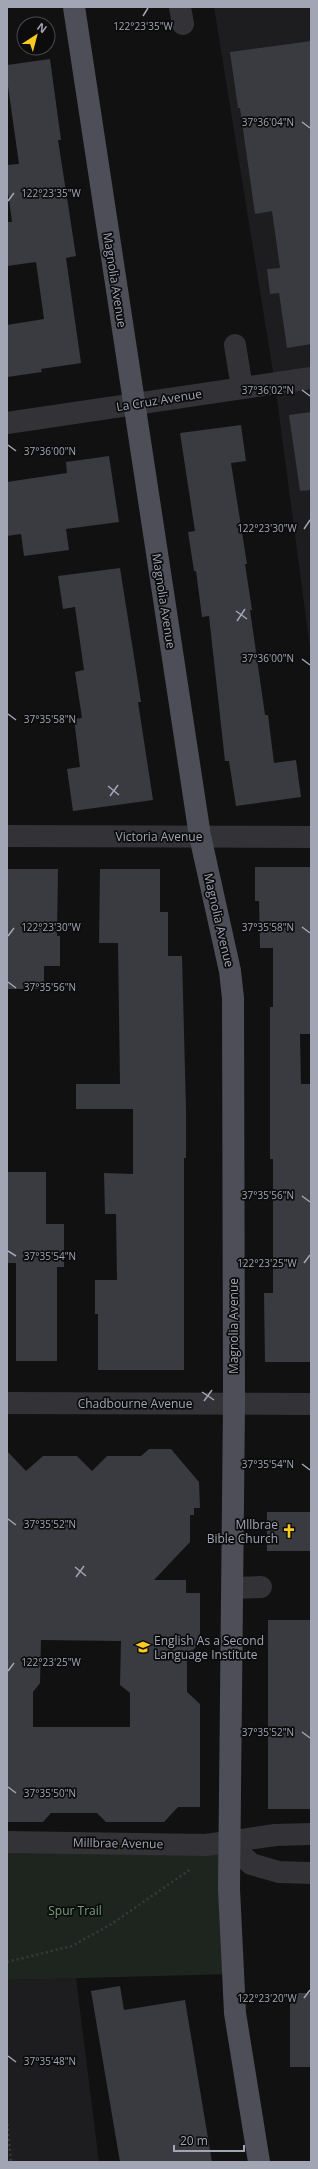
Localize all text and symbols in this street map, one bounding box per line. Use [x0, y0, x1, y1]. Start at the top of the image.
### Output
north arrow [16, 16, 56, 56]
text: N [34, 19, 50, 36]
text: 122°23'35"W [113, 19, 174, 33]
text: 37°36'04"N [242, 115, 294, 129]
text: 122°23'35"W [21, 186, 82, 200]
street label: Magnolia Avenue [99, 231, 131, 329]
text: 37°36'02"N [242, 383, 294, 397]
street label: La Cruz Avenue [115, 385, 203, 415]
text: 37°36'00"N [24, 444, 76, 458]
text: 122°23'30"W [237, 521, 298, 535]
street label: Magnolia Avenue [148, 552, 180, 650]
text: 37°36'00"N [242, 651, 294, 665]
text: 37°35'58"N [24, 712, 76, 726]
street label: Victoria Avenue [116, 828, 203, 845]
street label: Magnolia Avenue [200, 871, 238, 969]
text: 122°23'30"W [21, 920, 82, 934]
text: 37°35'58"N [242, 920, 294, 934]
text: 37°35'56"N [24, 980, 76, 994]
text: 37°35'56"N [242, 1188, 294, 1202]
text: 37°35'54"N [24, 1249, 76, 1263]
text: 122°23'25"W [237, 1256, 298, 1270]
street label: Magnolia Avenue [225, 1278, 242, 1374]
street label: Chadbourne Avenue [78, 1395, 193, 1412]
text: 37°35'54"N [242, 1457, 294, 1471]
place label: Mllbrae Bible Church [207, 1516, 278, 1547]
text: 37°35'52"N [24, 1517, 76, 1531]
church icon: Mllbrae Bible Church [281, 1523, 297, 1539]
place label: English As a Second Language Institute [154, 1632, 264, 1663]
school or university icon: English As a Second Language Institute [135, 1639, 151, 1655]
text: 122°23'25"W [21, 1655, 82, 1669]
text: 37°35'52"N [242, 1725, 294, 1739]
text: 37°35'50"N [24, 1786, 76, 1800]
street label: Millbrae Avenue [73, 1834, 164, 1852]
park label: Spur Trail [48, 1902, 102, 1919]
text: 122°23'20"W [237, 1991, 298, 2005]
text: 37°35'48"N [24, 2054, 76, 2068]
scale bar [174, 2127, 244, 2153]
text: 20 m [180, 2132, 208, 2149]

